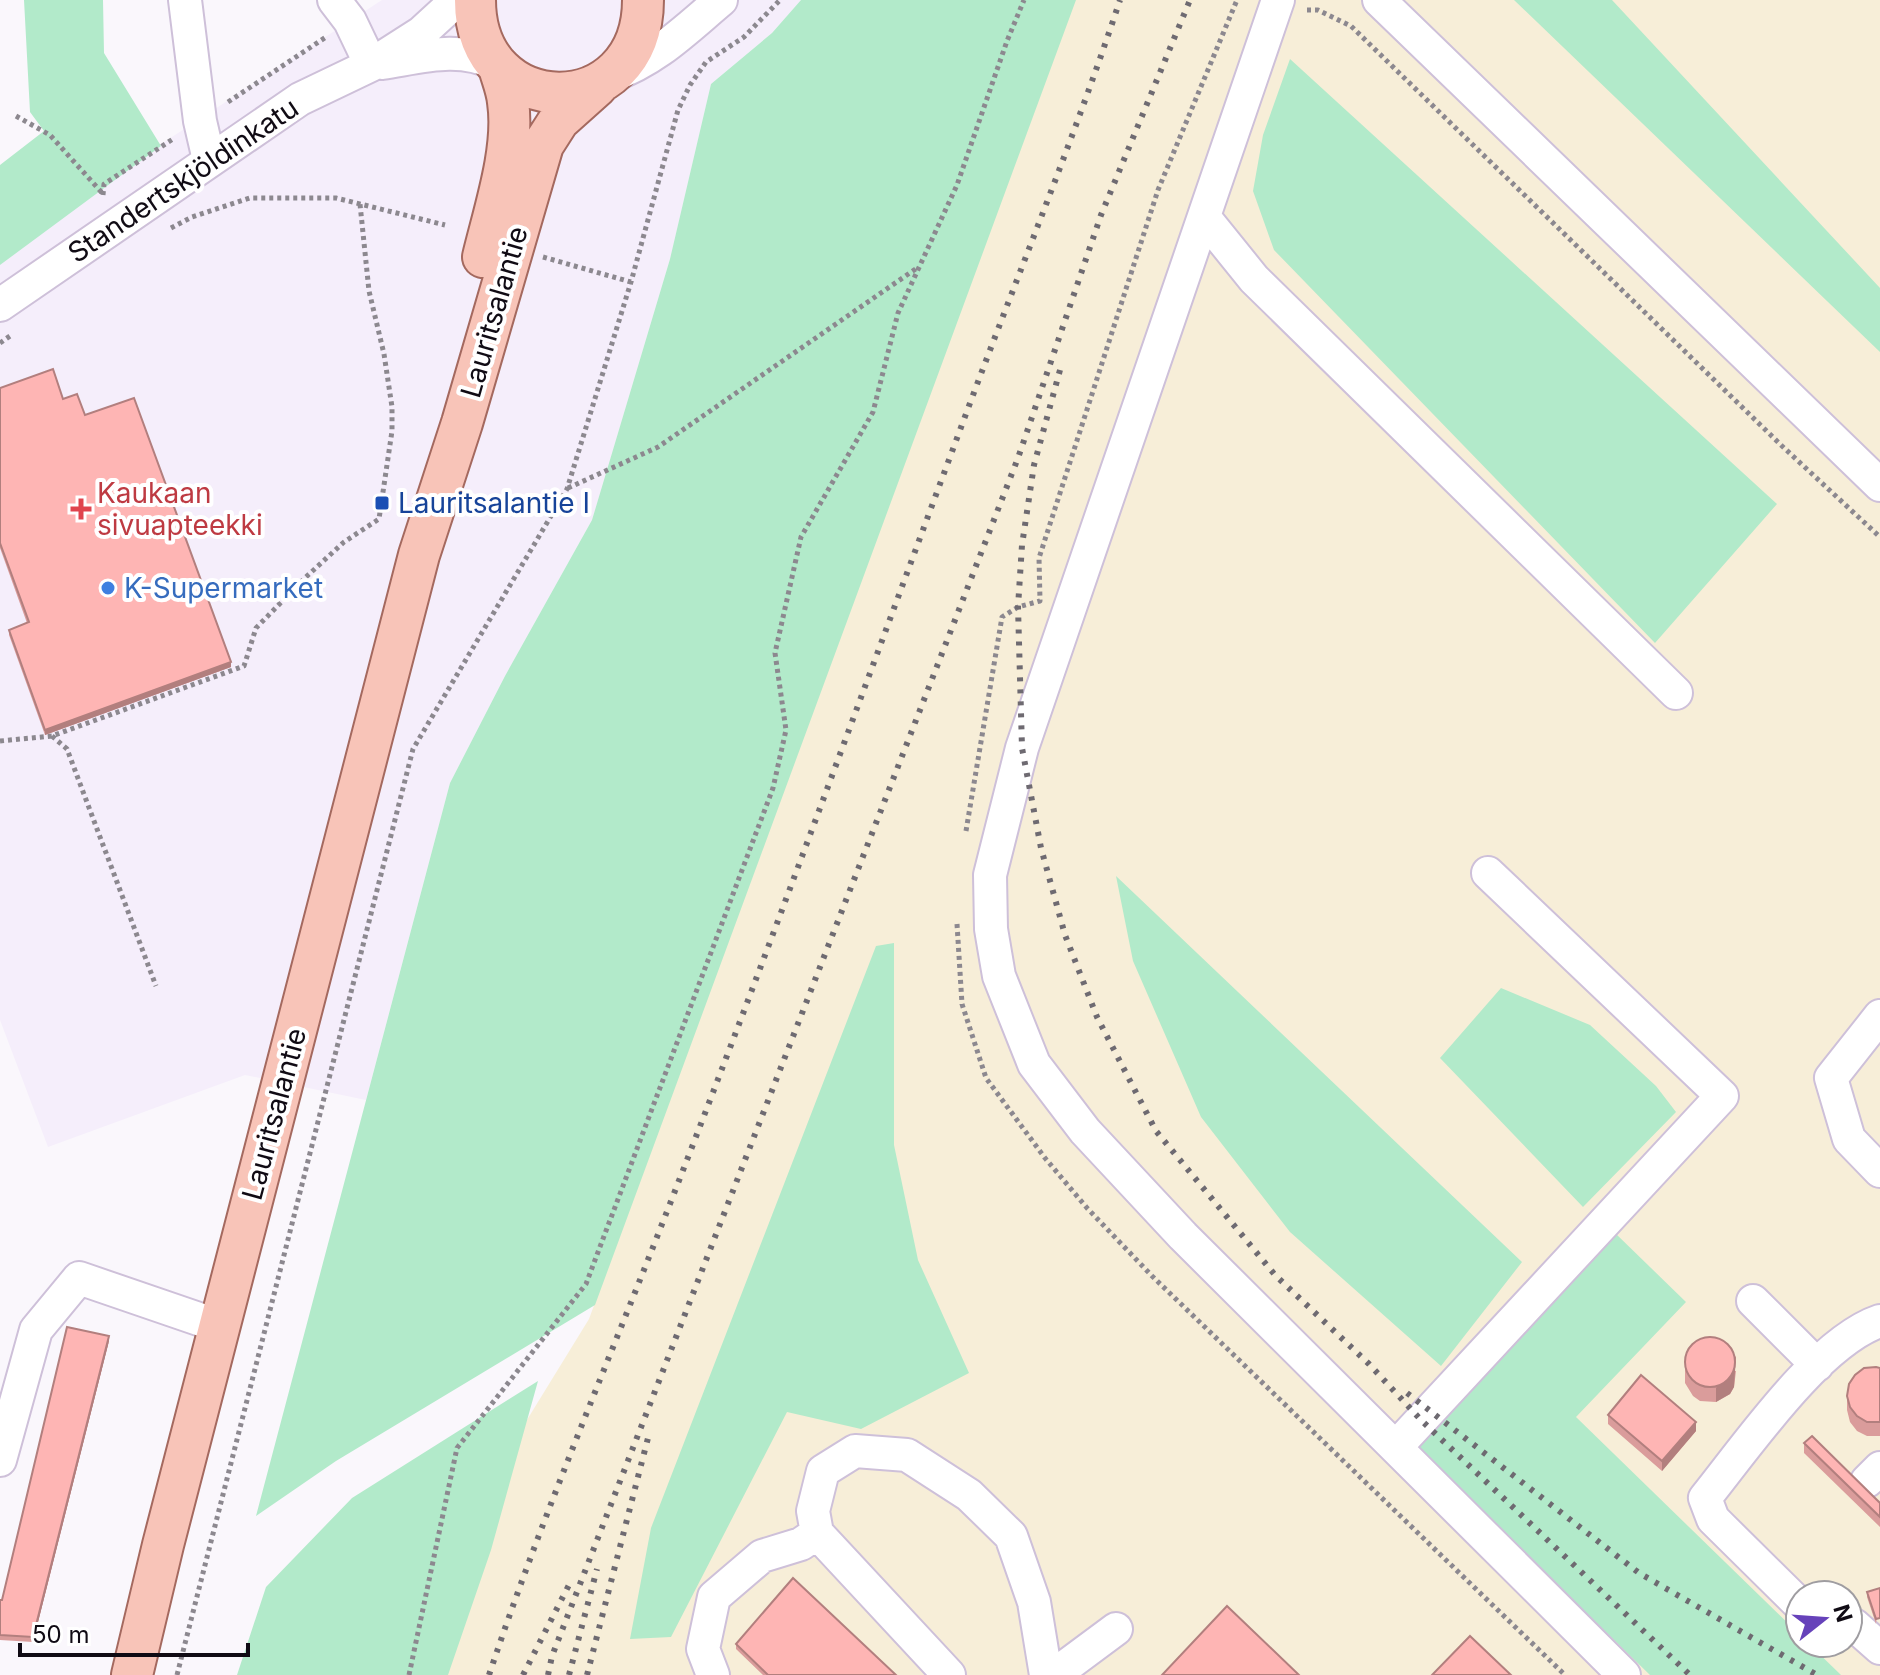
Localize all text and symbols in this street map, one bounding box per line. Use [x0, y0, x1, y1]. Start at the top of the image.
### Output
street label: Standertskjöldinkatu [61, 90, 305, 270]
street label: Lauritsalantie [453, 222, 535, 402]
place label: Kaukaan sivuapteekki [97, 476, 263, 542]
place label: Lauritsalantie I [398, 486, 590, 520]
marker: Lauritsalantie I [373, 494, 391, 512]
marker: Kaukaan sivuapteekki [72, 500, 90, 518]
place label: K-Supermarket [124, 571, 323, 605]
marker: K-Supermarket [99, 579, 117, 597]
street label: Lauritsalantie [235, 1024, 313, 1204]
north arrow [1784, 1579, 1864, 1659]
text: N [1828, 1601, 1858, 1625]
scale bar [20, 1607, 248, 1657]
text: 50 m [32, 1620, 90, 1649]

